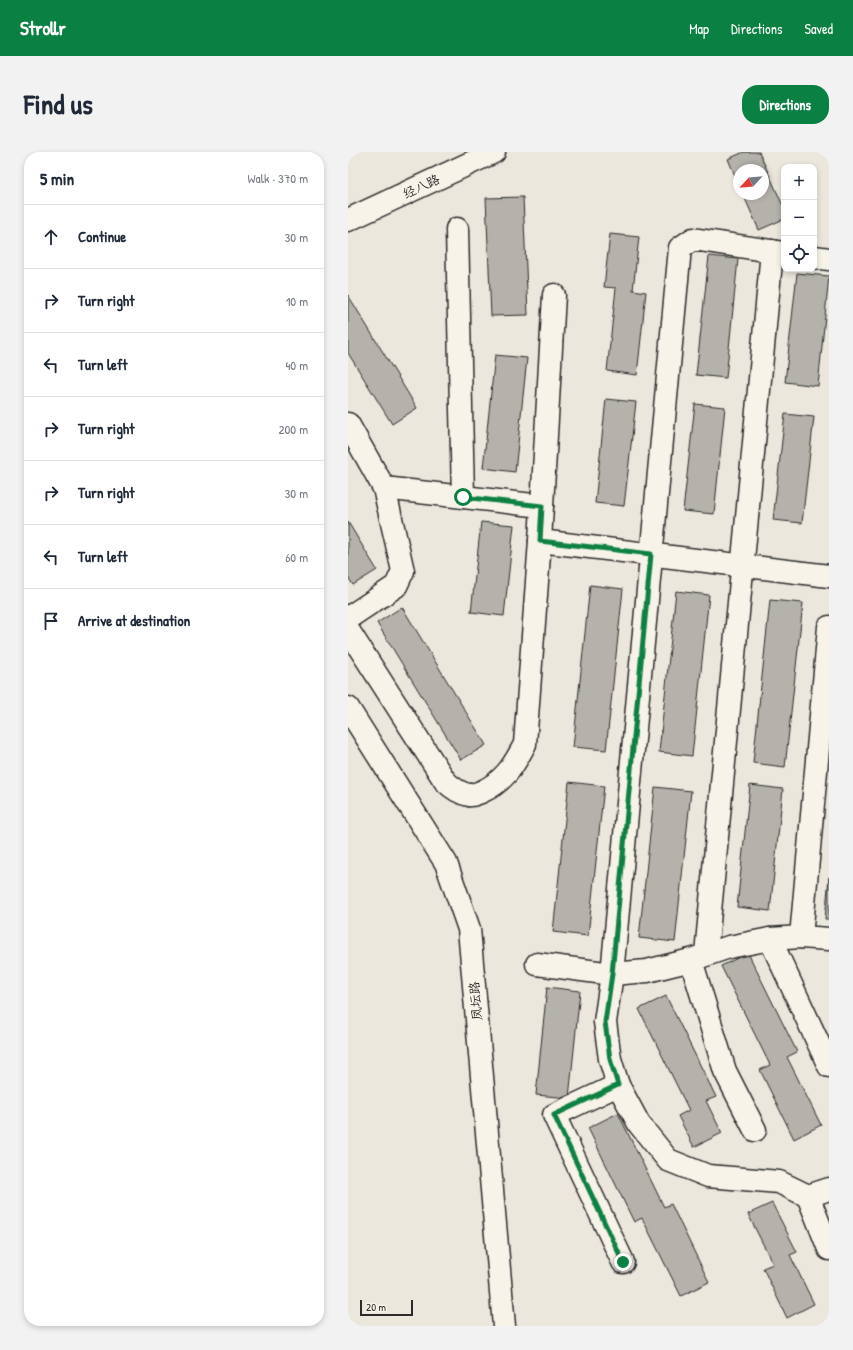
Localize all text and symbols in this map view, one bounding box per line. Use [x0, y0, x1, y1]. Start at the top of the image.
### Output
text: Strollr [20, 15, 66, 41]
text: Map [689, 19, 709, 38]
text: Directions [731, 19, 782, 38]
text: Saved [804, 19, 833, 38]
text: Find us [24, 85, 93, 123]
button: Directions [742, 85, 829, 124]
north arrow [733, 164, 769, 200]
map controls [781, 164, 817, 272]
button: + [781, 164, 817, 200]
text: 5 min [40, 167, 74, 190]
text: Walk · 370 m [248, 169, 308, 187]
street label: 经八路 [400, 170, 442, 202]
button: − [781, 200, 817, 236]
icon: ahead [40, 226, 62, 248]
text: Continue [78, 226, 126, 247]
text: 30 m [285, 228, 308, 246]
button: locate [781, 236, 817, 272]
icon: right [40, 290, 62, 312]
text: Turn right [78, 290, 134, 311]
text: 10 m [286, 292, 308, 310]
icon: left [40, 354, 62, 376]
text: Turn left [78, 354, 128, 375]
text: 40 m [285, 356, 308, 374]
icon: right [40, 418, 62, 440]
text: Turn right [78, 418, 134, 439]
text: 200 m [278, 420, 308, 438]
icon: right [40, 482, 62, 504]
text: Turn right [78, 482, 134, 503]
text: 30 m [285, 484, 308, 502]
route start [454, 488, 472, 506]
icon: left [40, 546, 62, 568]
text: Turn left [78, 546, 128, 567]
text: 60 m [285, 548, 308, 566]
icon: arrive [40, 610, 62, 632]
text: Arrive at destination [78, 610, 190, 631]
street label: 凤坛路 [464, 981, 486, 1021]
route end [614, 1253, 632, 1271]
scale bar [360, 1298, 413, 1317]
text: 20 m [366, 1300, 386, 1314]

